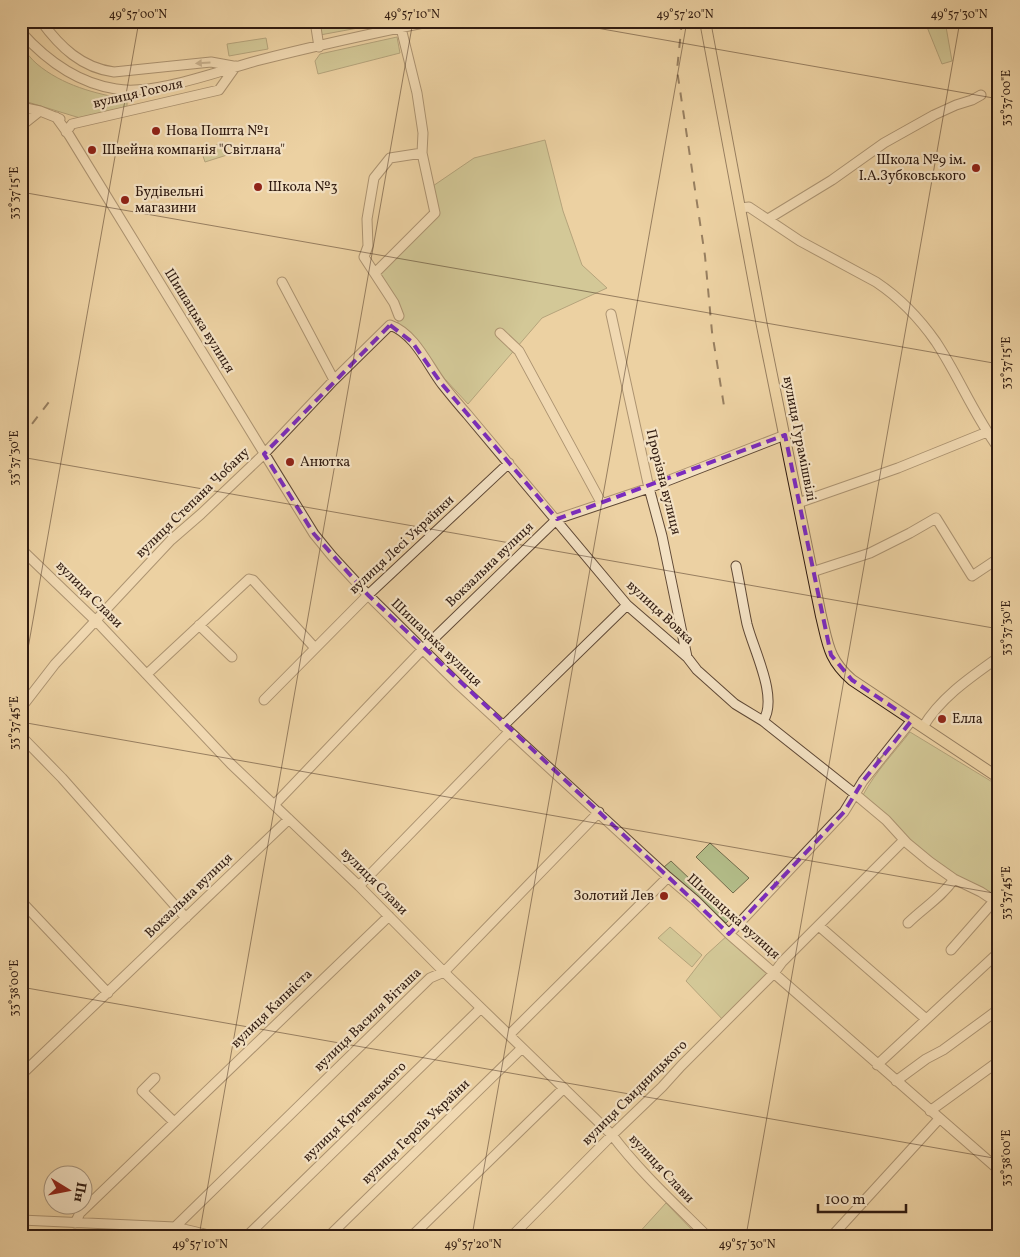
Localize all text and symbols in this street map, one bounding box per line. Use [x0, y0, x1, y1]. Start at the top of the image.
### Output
text: 49°57'00"N [109, 7, 167, 23]
text: 49°57'10"N [384, 7, 440, 23]
text: 49°57'20"N [656, 7, 714, 23]
text: 49°57'30"N [930, 7, 988, 23]
one-way arrow [194, 59, 210, 67]
text: 33°37'00"E [999, 70, 1015, 126]
street label: вулиця Гоголя [91, 74, 185, 114]
place label: Нова Пошта №1 [166, 122, 269, 141]
marker: Нова Пошта №1 [150, 125, 162, 137]
place label: Швейна компанія "Світлана" [102, 141, 285, 160]
marker: Швейна компанія "Світлана" [86, 144, 98, 156]
place label: Школа №9 ім. І.А.Зубковського [859, 151, 966, 186]
marker: Школа №9 ім. І.А.Зубковського [970, 162, 982, 174]
text: 33°37'15"E [7, 167, 23, 219]
place label: Школа №3 [268, 178, 338, 197]
marker: Школа №3 [252, 181, 264, 193]
place label: Будівельні магазини [135, 183, 204, 218]
marker: Будівельні магазини [119, 194, 131, 206]
street label: Шишацька вулиця [159, 265, 239, 377]
text: 33°37'15"E [999, 337, 1015, 389]
street label: вулиця Гурамішвілі [778, 375, 820, 503]
street label: Прорізна вулиця [641, 427, 685, 537]
text: 33°37'30"E [7, 430, 23, 486]
street label: вулиця Степана Чобану [132, 443, 255, 563]
place label: Анютка [300, 453, 350, 472]
marker: Анютка [284, 456, 296, 468]
street label: вулиця Лесі Українки [345, 491, 459, 599]
street label: Вокзальна вулиця [442, 518, 538, 612]
street label: вулиця Слави [51, 557, 127, 633]
street label: вулиця Вовка [622, 577, 698, 649]
street label: Шишацька вулиця [386, 595, 486, 691]
text: 33°37'30"E [999, 600, 1015, 656]
text: 33°37'45"E [7, 696, 23, 750]
place label: Елла [952, 710, 983, 729]
marker: Елла [936, 713, 948, 725]
one-way arrow [876, 751, 887, 764]
street label: вулиця Слави [336, 844, 412, 920]
street label: Вокзальна вулиця [141, 849, 237, 943]
text: 33°37'45"E [999, 866, 1015, 920]
street label: Шишацька вулиця [682, 870, 784, 964]
one-way arrow [772, 876, 784, 888]
place label: Золотий Лев [573, 887, 654, 906]
marker: Золотий Лев [658, 890, 670, 902]
text: 33°38'00"E [7, 960, 23, 1016]
street label: вулиця Василя Віташа [310, 964, 426, 1076]
street label: вулиця Капніста [227, 965, 317, 1053]
street label: вулиця Свидницького [578, 1036, 692, 1150]
street label: вулиця Кричевського [299, 1058, 411, 1166]
street label: вулиця Героїв України [358, 1075, 475, 1189]
street label: вулиця Слави [624, 1130, 698, 1208]
text: 33°38'00"E [999, 1130, 1015, 1186]
north arrow [42, 1164, 92, 1214]
text: Пн [68, 1181, 90, 1203]
scale bar [818, 1182, 905, 1214]
text: 100 m [825, 1190, 865, 1211]
text: 49°57'10"N [172, 1237, 228, 1253]
text: 49°57'20"N [444, 1237, 502, 1253]
text: 49°57'30"N [718, 1237, 776, 1253]

